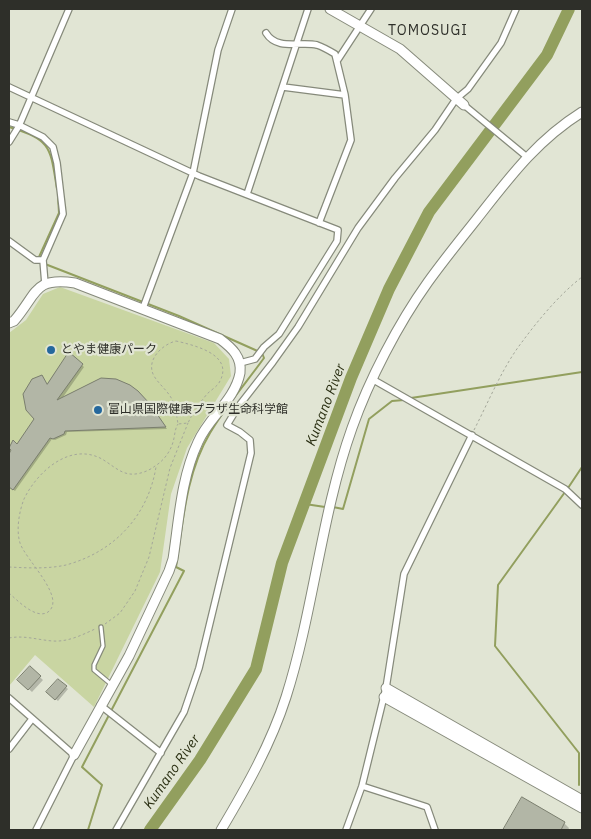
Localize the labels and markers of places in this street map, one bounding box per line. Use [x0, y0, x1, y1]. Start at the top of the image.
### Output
place label: とやま健康パーク [61, 343, 157, 357]
marker: とやま健康パーク [45, 344, 57, 356]
place label: 富山県国際健康プラザ生命科学館 [108, 403, 288, 417]
marker: 富山県国際健康プラザ生命科学館 [92, 404, 104, 416]

